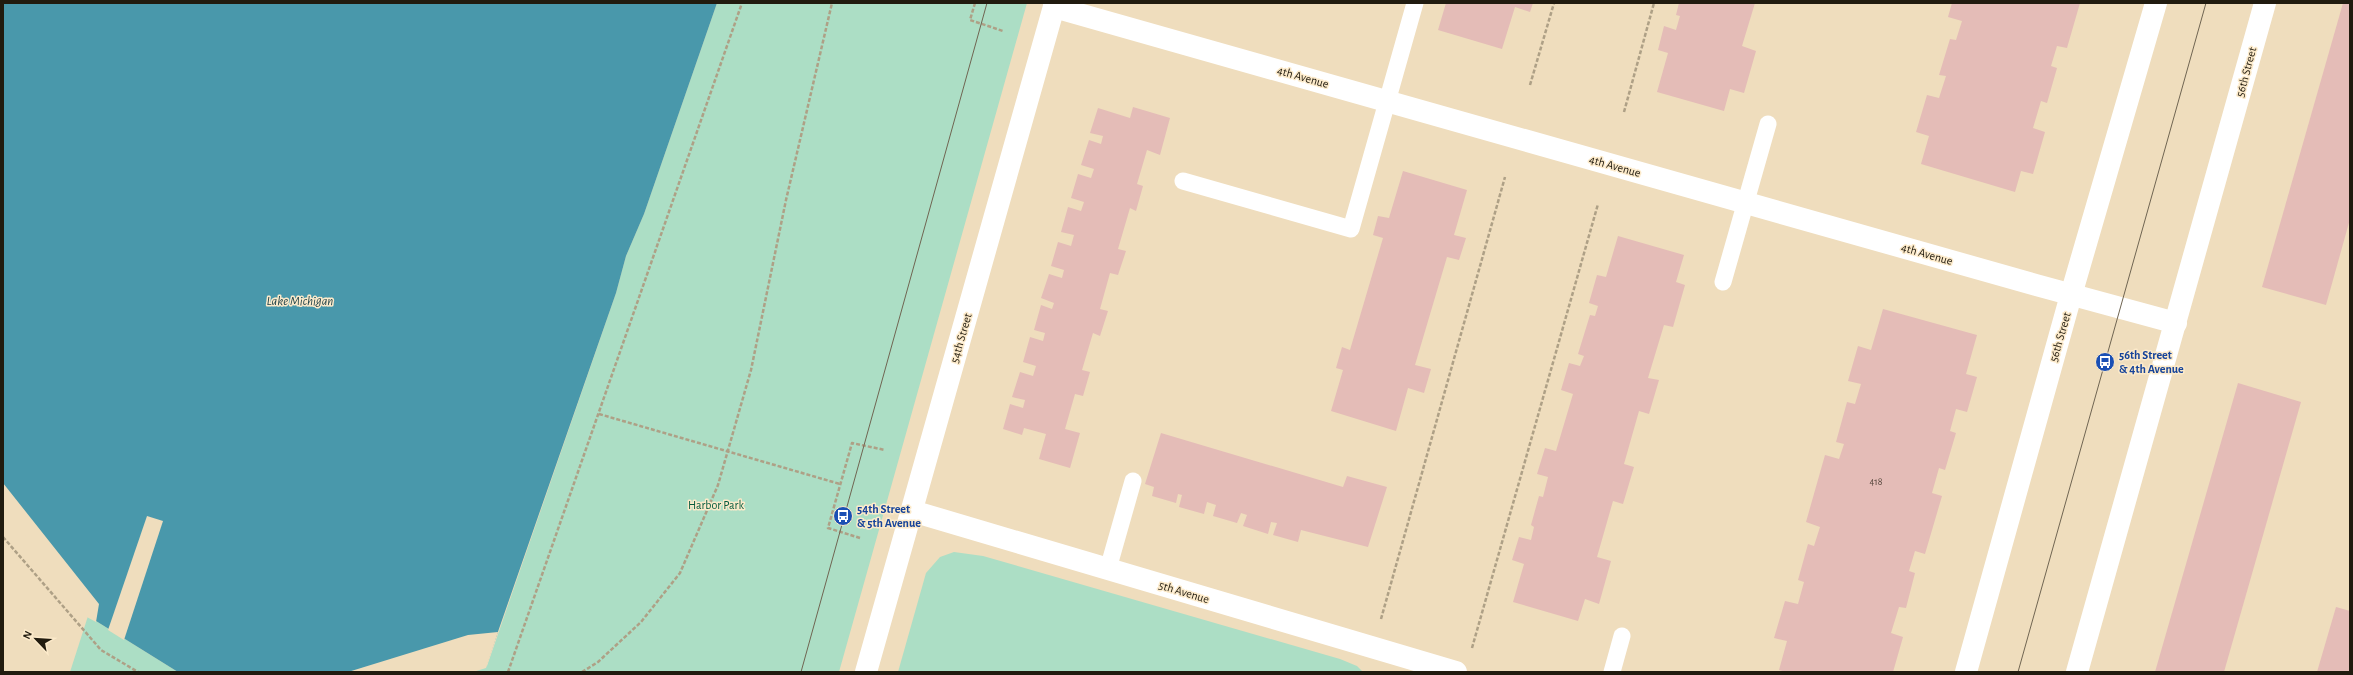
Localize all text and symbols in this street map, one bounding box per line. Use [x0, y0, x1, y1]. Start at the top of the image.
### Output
street label: 56th Street [2234, 46, 2258, 98]
street label: 4th Avenue [1276, 64, 1330, 90]
street label: 4th Avenue [1588, 153, 1642, 179]
street label: 4th Avenue [1900, 241, 1954, 267]
water label: Lake Michigan [267, 295, 333, 308]
street label: 56th Street [2047, 311, 2073, 363]
street label: 54th Street [948, 312, 974, 364]
place label: 56th Street & 4th Avenue [2119, 349, 2184, 375]
bus stop icon: 56th Street & 4th Avenue [2094, 351, 2116, 373]
house number: 418 [1870, 477, 1883, 487]
park label: Harbor Park [688, 499, 744, 511]
place label: 54th Street & 5th Avenue [857, 503, 921, 529]
bus stop icon: 54th Street & 5th Avenue [832, 505, 854, 527]
street label: 5th Avenue [1157, 579, 1211, 605]
north arrow [16, 619, 56, 659]
text: N [21, 629, 34, 641]

